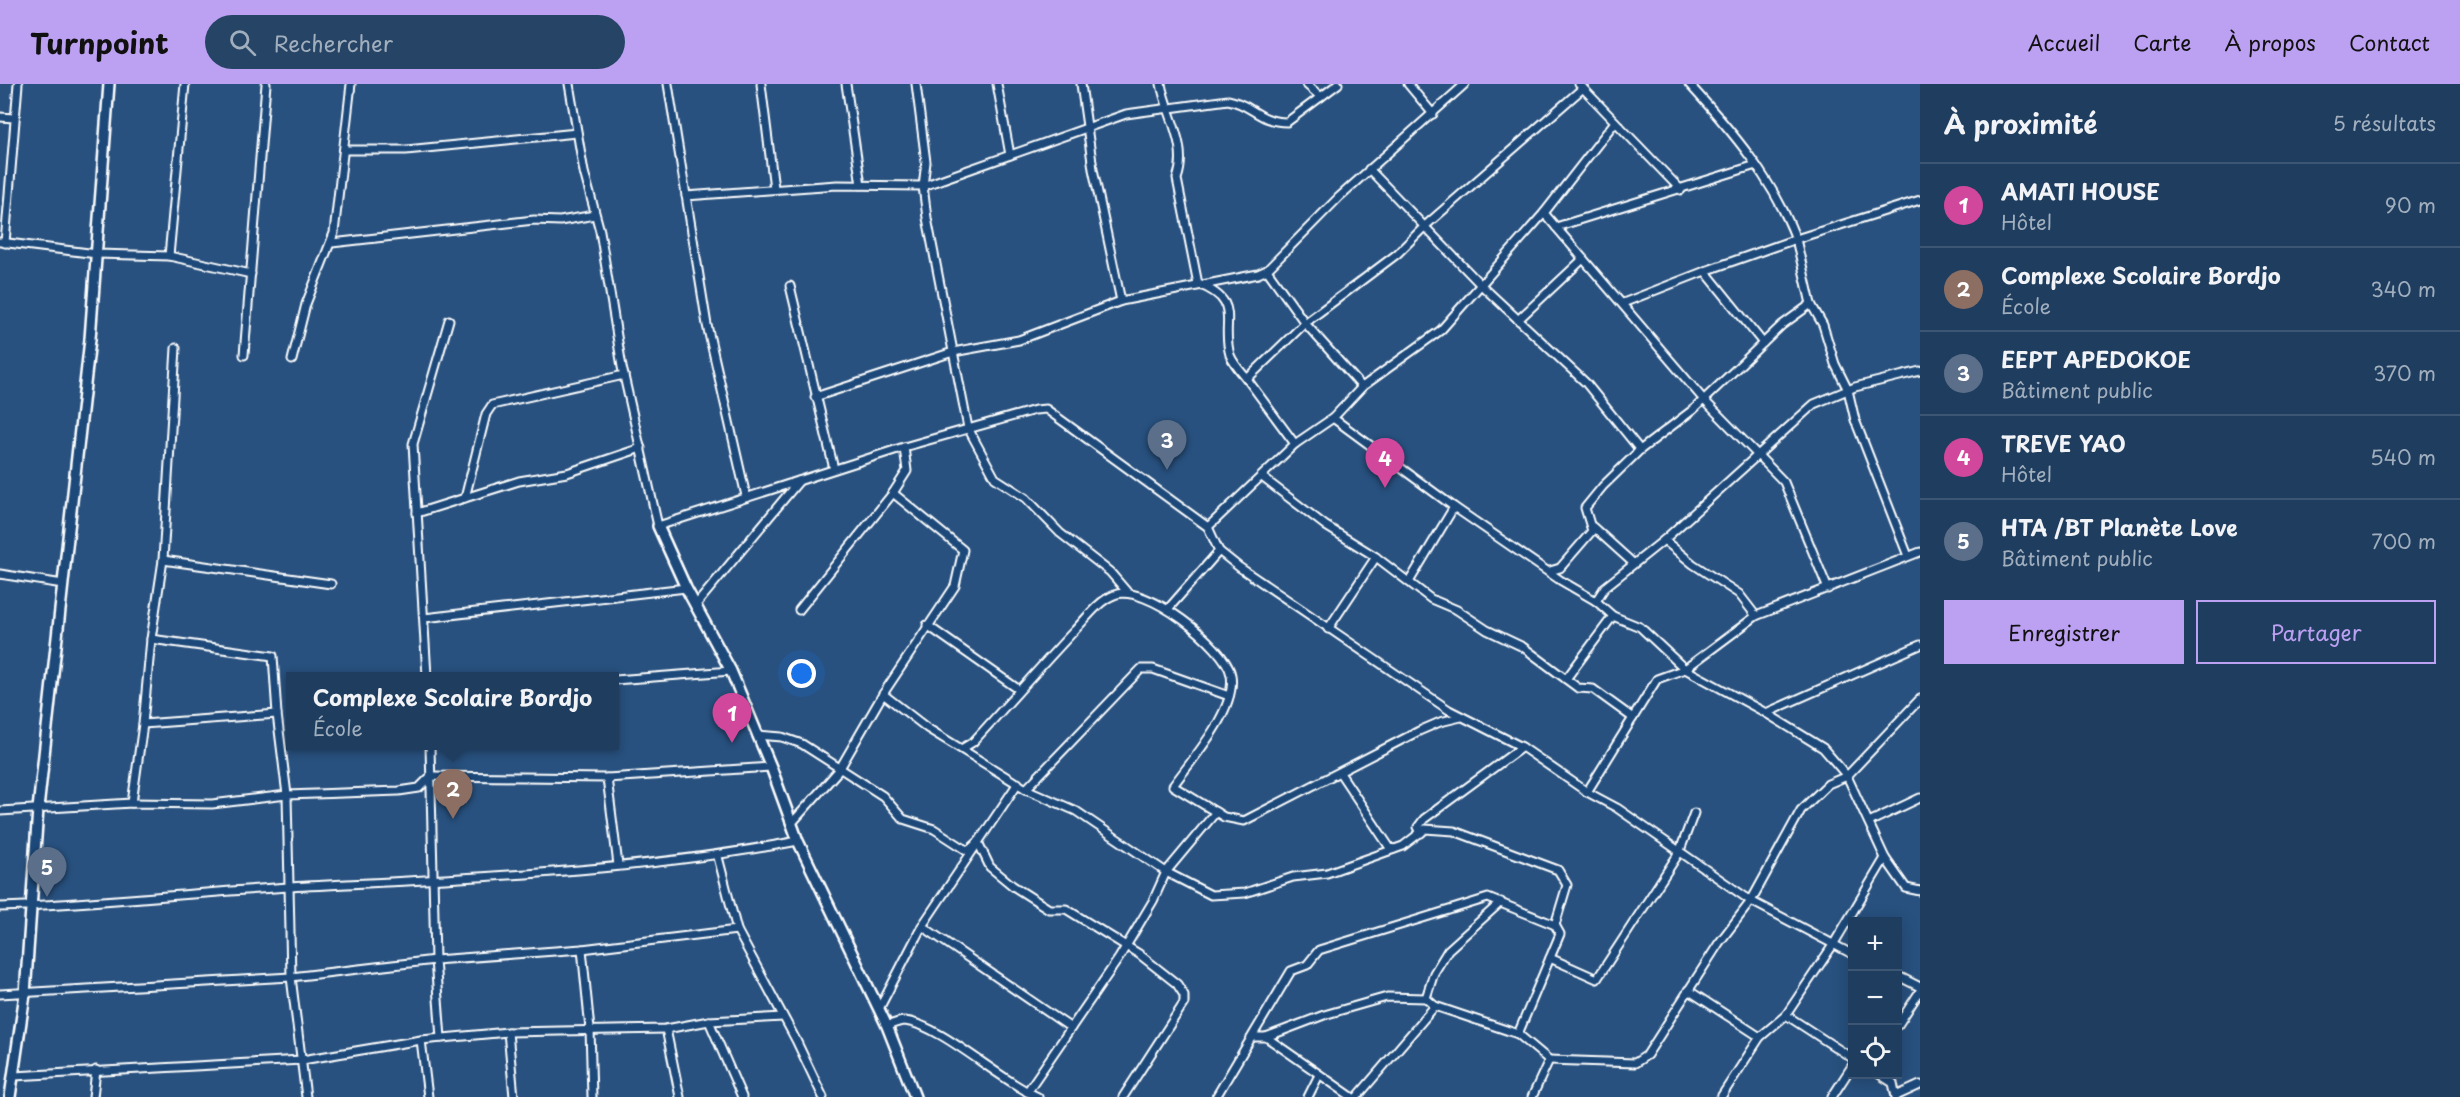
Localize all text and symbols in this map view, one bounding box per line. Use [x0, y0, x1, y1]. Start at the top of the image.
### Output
search box [205, 15, 625, 69]
text: Turnpoint [30, 21, 169, 64]
icon: search [226, 26, 259, 59]
text: Rechercher [274, 26, 393, 59]
text: Accueil [2028, 26, 2100, 58]
text: Carte [2133, 26, 2191, 58]
text: À propos [2224, 26, 2316, 58]
text: Contact [2349, 26, 2430, 58]
text: À proximité [1944, 104, 2098, 143]
text: 5 résultats [2333, 108, 2436, 138]
text: AMATI HOUSE [2001, 174, 2160, 207]
text: 1 [1959, 190, 1968, 220]
text: 90 m [2385, 190, 2436, 220]
text: Hôtel [2001, 207, 2052, 237]
text: Complexe Scolaire Bordjo [2001, 258, 2281, 291]
text: 2 [1956, 274, 1971, 304]
text: 340 m [2371, 274, 2436, 304]
text: École [2001, 291, 2051, 321]
text: EEPT APEDOKOE [2001, 342, 2191, 375]
text: 3 [1957, 358, 1970, 388]
text: 370 m [2373, 358, 2436, 388]
text: Bâtiment public [2001, 375, 2153, 405]
pin: 3 [1148, 420, 1186, 470]
text: TREVE YAO [2001, 426, 2126, 459]
pin: 4 [1366, 438, 1404, 488]
text: 4 [1957, 442, 1970, 472]
text: 540 m [2370, 442, 2436, 472]
text: Hôtel [2001, 459, 2052, 489]
text: HTA /BT Planète Love [2001, 510, 2238, 543]
text: 5 [1957, 526, 1970, 556]
text: 700 m [2371, 526, 2436, 556]
text: Bâtiment public [2001, 543, 2153, 573]
button: Enregistrer [1944, 600, 2184, 664]
button: Partager [2196, 600, 2436, 664]
your location [787, 659, 816, 688]
popup [286, 672, 619, 750]
text: Complexe Scolaire Bordjo [313, 680, 592, 713]
pin: 1 [712, 694, 752, 743]
text: École [313, 713, 363, 743]
pin: 2 [434, 770, 472, 819]
pin: 5 [28, 848, 66, 897]
map controls [1848, 917, 1902, 1079]
button: + [1848, 917, 1902, 971]
button: − [1848, 971, 1902, 1025]
button: locate [1848, 1025, 1902, 1079]

